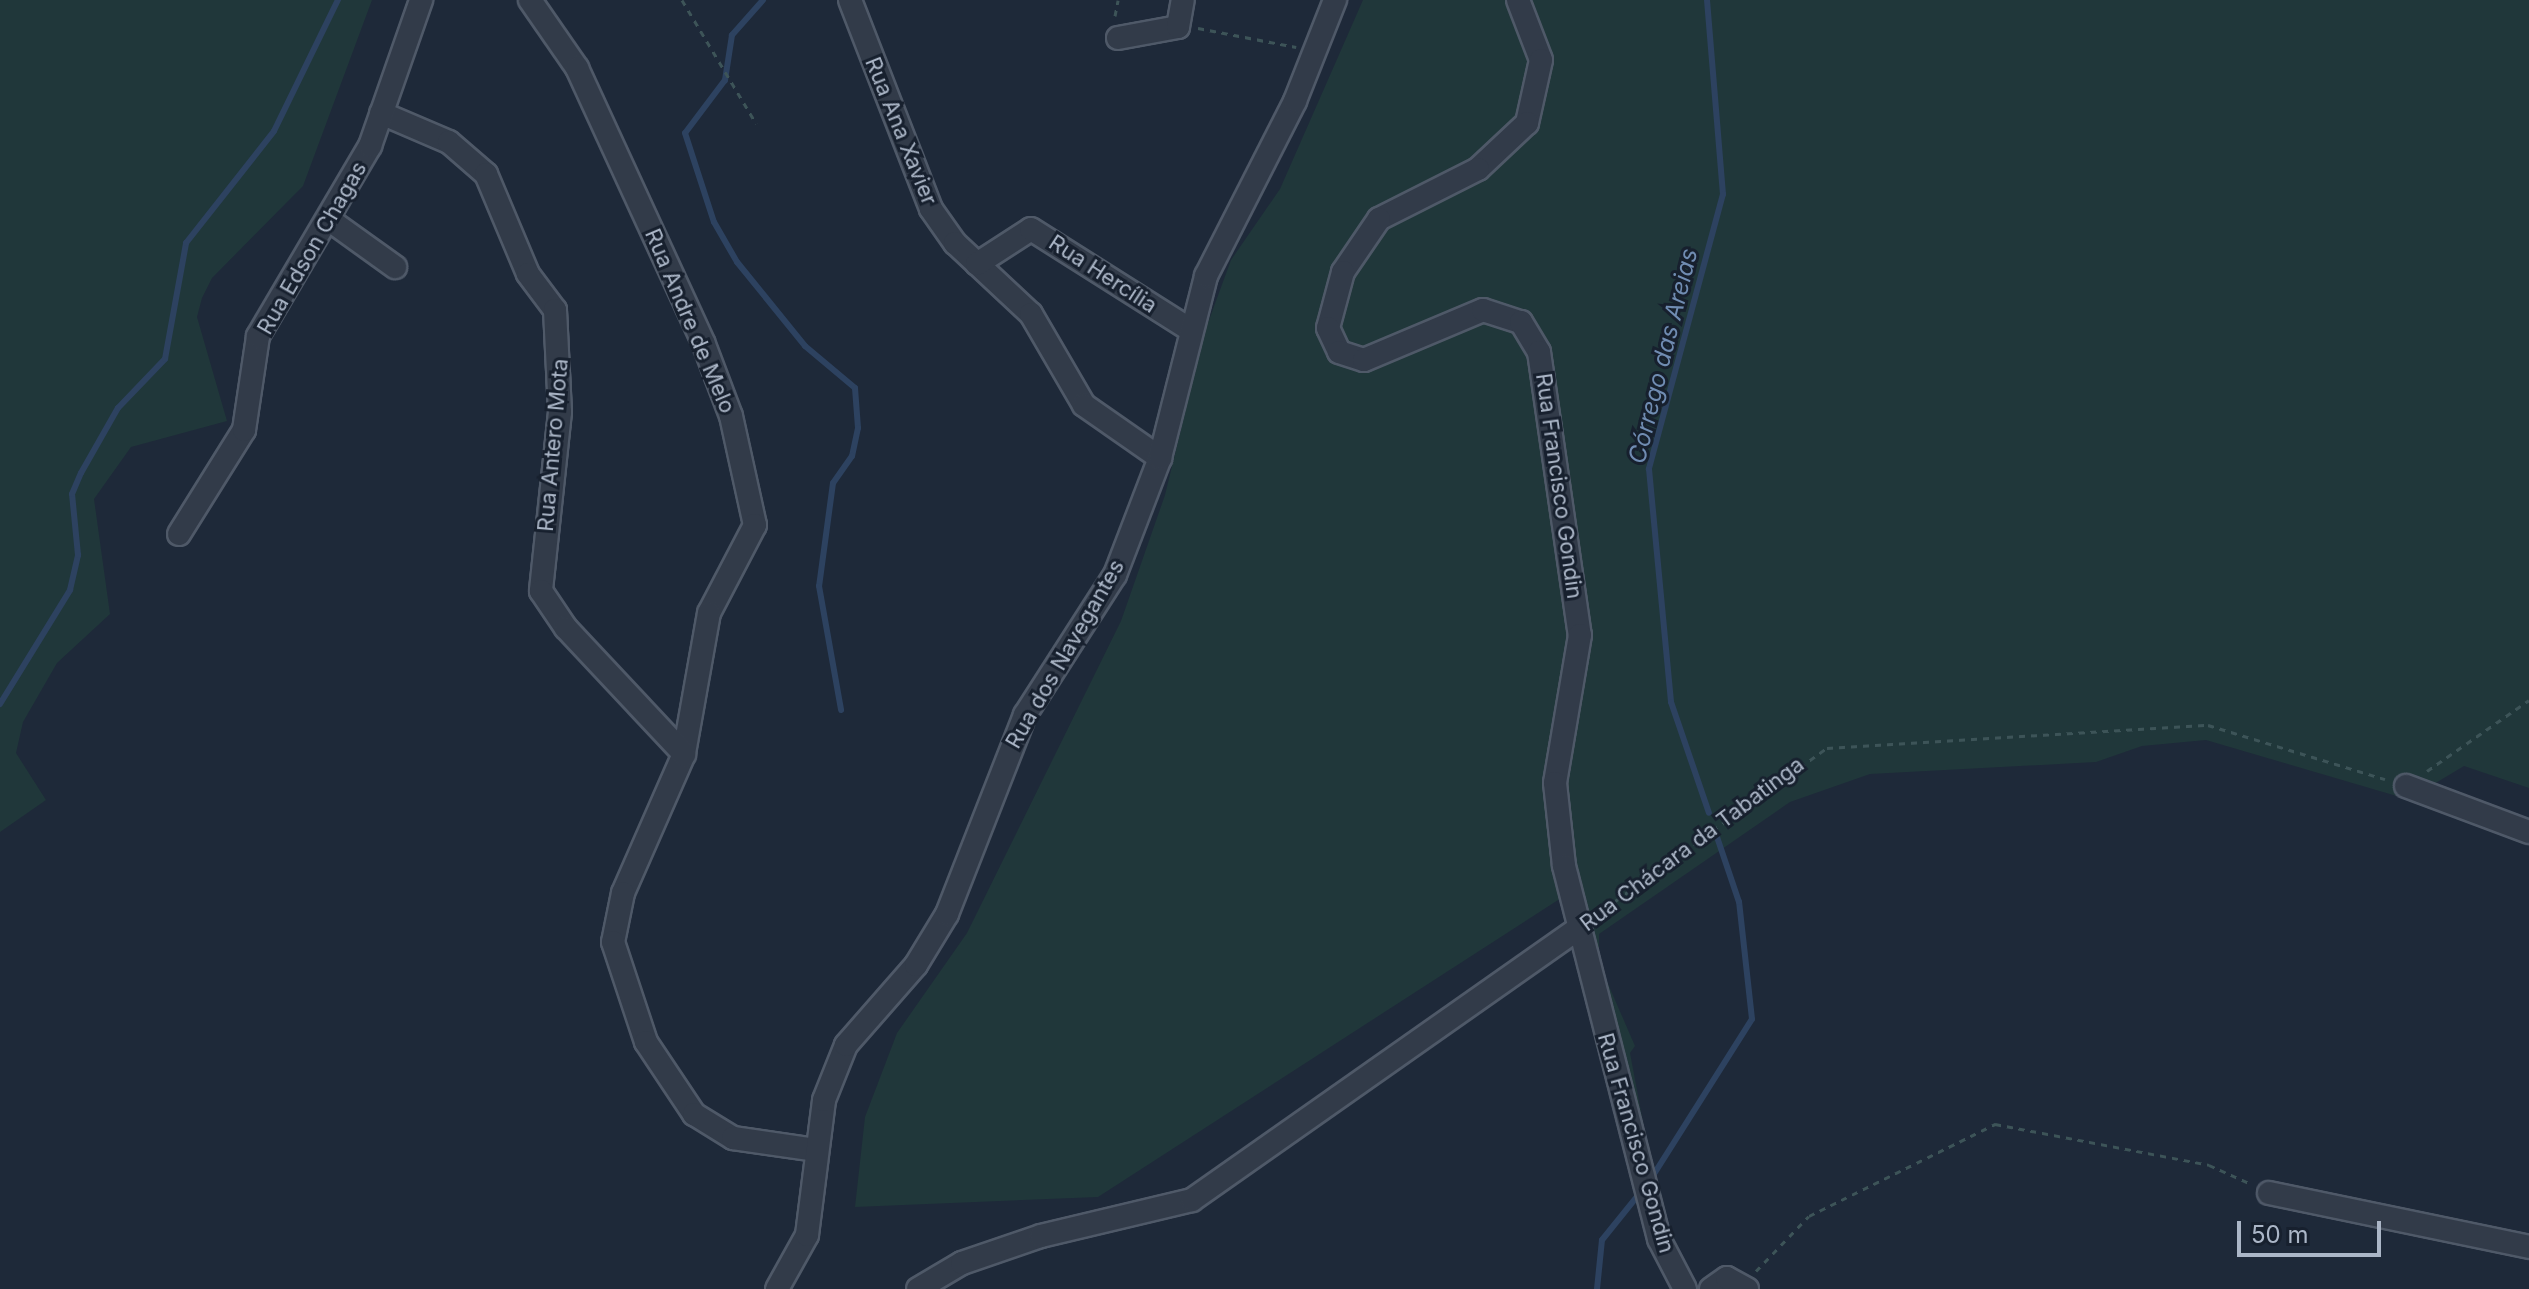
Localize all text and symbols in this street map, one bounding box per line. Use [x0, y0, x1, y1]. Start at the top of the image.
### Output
street label: Rua Ana Xavier [859, 53, 943, 209]
street label: Rua Edson Chagas [252, 157, 372, 339]
street label: Rua Andre de Melo [639, 225, 741, 417]
street label: Rua Hercília [1044, 229, 1162, 319]
water label: Córrego das Areias [1622, 245, 1704, 467]
street label: Rua Antero Mota [532, 357, 574, 533]
street label: Rua Francisco Gondin [1530, 371, 1588, 601]
street label: Rua dos Navegantes [1000, 555, 1130, 753]
street label: Rua Chácara da Tabatinga [1575, 751, 1809, 937]
street label: Rua Francisco Gondin [1592, 1030, 1680, 1256]
scale bar [2241, 1205, 2385, 1255]
text: 50 m [2251, 1220, 2309, 1249]

